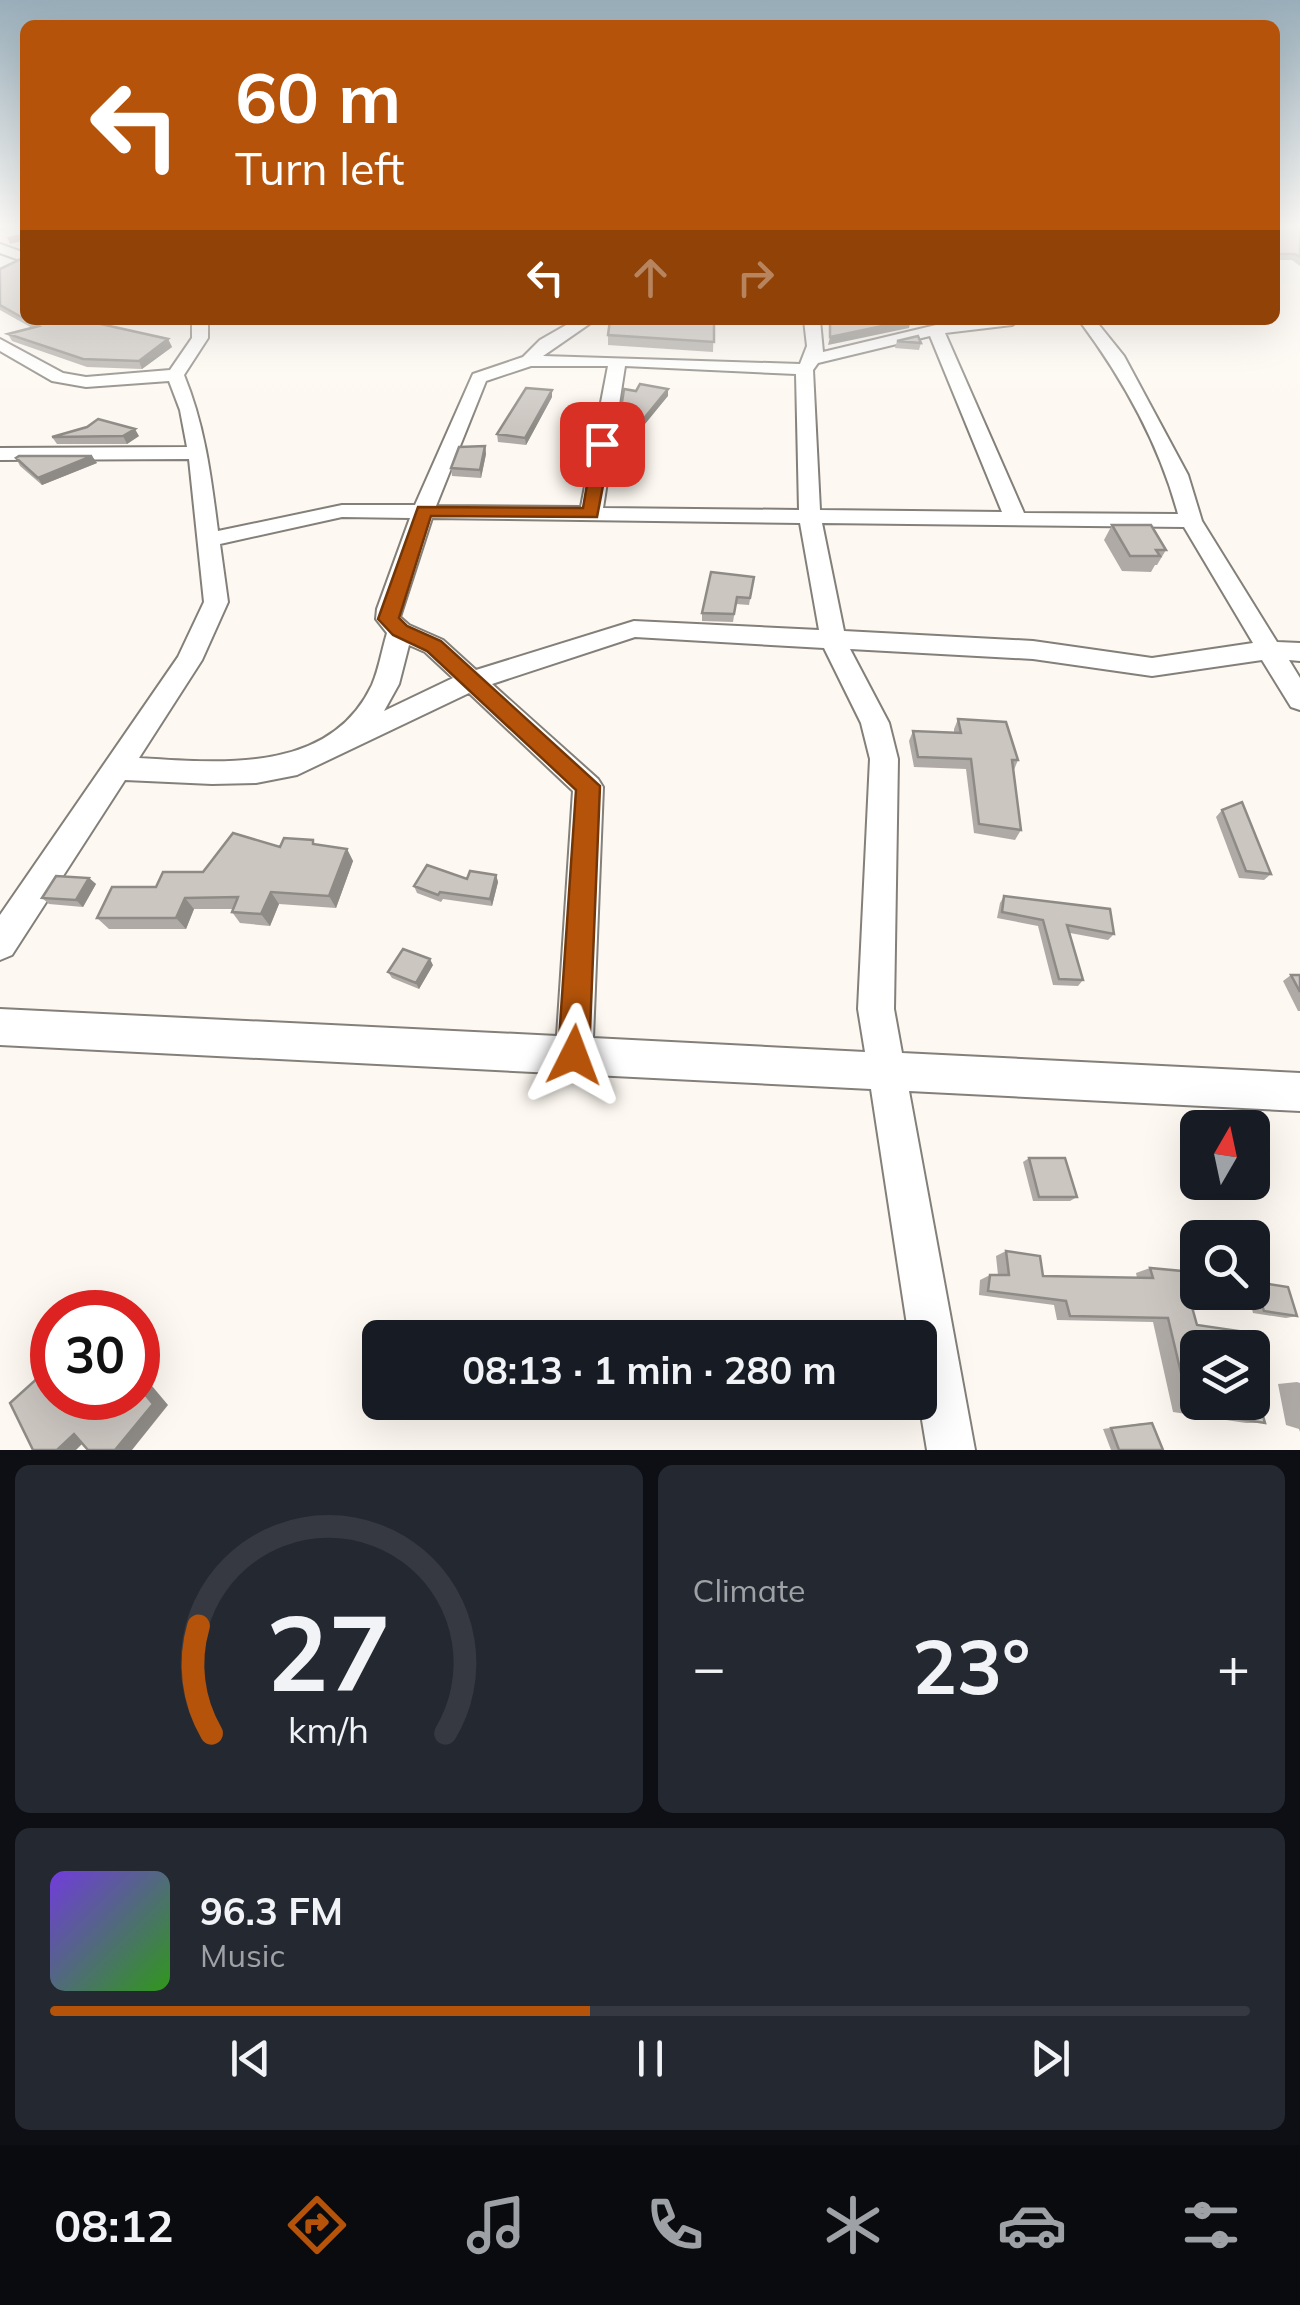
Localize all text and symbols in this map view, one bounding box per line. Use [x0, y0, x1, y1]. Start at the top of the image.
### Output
text: 60 m [235, 53, 401, 141]
icon: left [70, 60, 200, 190]
text: Turn left [235, 140, 404, 196]
icon: left [518, 250, 573, 305]
icon: ahead [623, 250, 678, 305]
icon: right [728, 250, 783, 305]
pin [560, 402, 645, 487]
icon: arrive [575, 417, 630, 472]
position arrow [522, 1003, 626, 1107]
north arrow [1180, 1110, 1270, 1200]
map controls [1180, 1110, 1270, 1420]
button: search [1180, 1220, 1270, 1310]
speed limit sign: 30 [30, 1290, 160, 1420]
button: layers [1180, 1330, 1270, 1420]
text: 08:13 · 1 min · 280 m [462, 1346, 837, 1394]
text: Climate [693, 1570, 805, 1610]
text: 27 [266, 1586, 391, 1717]
text: 23° [912, 1619, 1030, 1713]
text: − [693, 1632, 726, 1701]
text: + [1217, 1632, 1250, 1701]
text: km/h [288, 1707, 369, 1752]
text: 96.3 FM [200, 1887, 343, 1935]
text: Music [200, 1935, 285, 1975]
icon: previous [223, 2031, 278, 2086]
icon: pause [623, 2031, 678, 2086]
icon: next [1023, 2031, 1078, 2086]
icon: directions [282, 2190, 352, 2260]
icon: music [461, 2190, 531, 2260]
icon: phone [640, 2190, 710, 2260]
icon: climate [818, 2190, 888, 2260]
icon: car [997, 2190, 1067, 2260]
icon: filters [1176, 2190, 1246, 2260]
text: 08:12 [54, 2197, 174, 2253]

